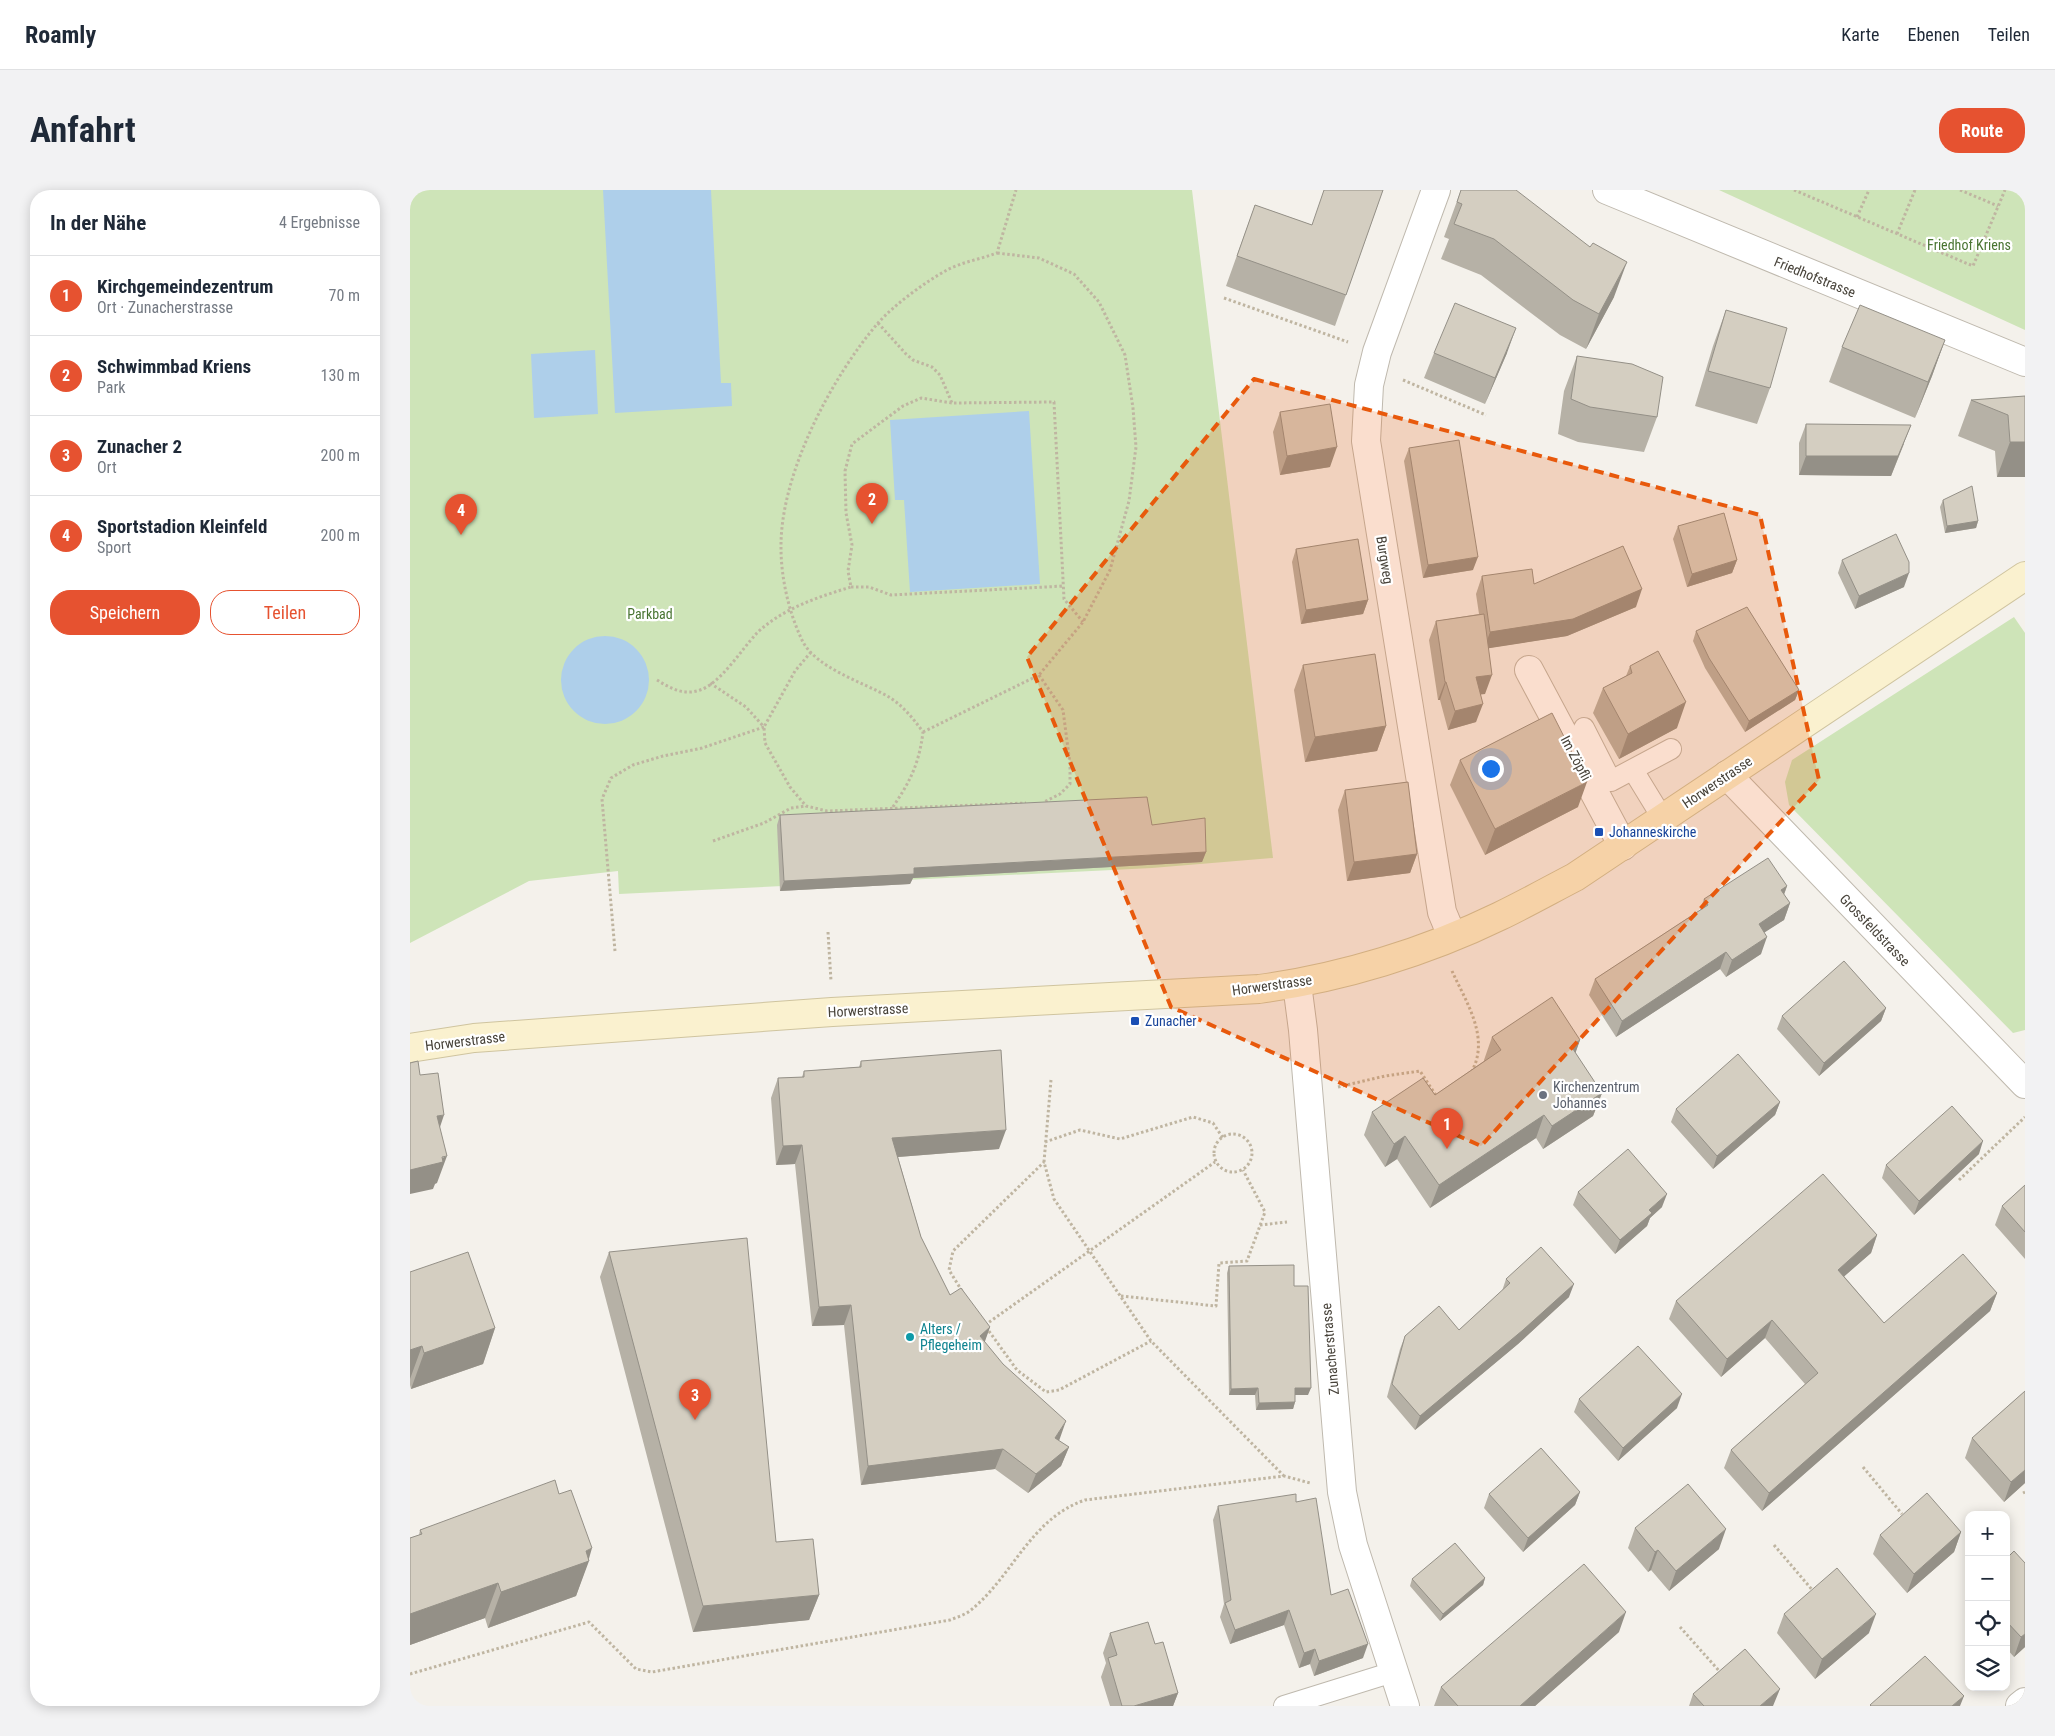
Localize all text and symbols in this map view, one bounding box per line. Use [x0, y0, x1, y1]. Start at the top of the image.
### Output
text: Roamly [25, 21, 96, 49]
text: Karte [1841, 24, 1880, 45]
text: Ebenen [1908, 24, 1960, 45]
text: Teilen [1988, 24, 2030, 45]
button: Route [1939, 108, 2025, 153]
text: Anfahrt [30, 110, 136, 151]
text: In der Nähe [50, 211, 146, 235]
text: 4 Ergebnisse [279, 213, 360, 232]
park label: Friedhof Kriens [1927, 237, 2011, 253]
street label: Friedhofstrasse [1772, 253, 1858, 301]
text: Kirchgemeindezentrum [97, 275, 273, 298]
text: 1 [62, 286, 70, 305]
text: 70 m [328, 286, 360, 305]
text: Ort · Zunacherstrasse [97, 298, 233, 317]
text: Schwimmbad Kriens [97, 355, 251, 378]
text: 2 [62, 366, 70, 385]
text: 130 m [321, 366, 360, 385]
text: Park [97, 378, 126, 397]
text: Zunacher 2 [97, 435, 182, 458]
text: 3 [62, 446, 70, 465]
text: 200 m [321, 446, 360, 465]
text: Ort [97, 458, 117, 477]
pin: 2 [856, 483, 888, 524]
pin: 4 [445, 494, 477, 535]
text: Sportstadion Kleinfeld [97, 515, 267, 538]
text: 4 [62, 526, 70, 545]
text: 200 m [321, 526, 360, 545]
street label: Burgweg [1373, 535, 1397, 585]
text: Sport [97, 538, 131, 557]
button: Speichern [50, 590, 200, 635]
button: Teilen [210, 590, 360, 635]
park label: Parkbad [627, 606, 673, 622]
street label: Im Zöpfli [1558, 733, 1594, 783]
street label: Horwerstrasse [1679, 753, 1755, 811]
your location [1478, 756, 1504, 782]
place label: Johanneskirche [1609, 824, 1697, 840]
marker: Johanneskirche [1593, 826, 1605, 838]
street label: Grossfeldstrasse [1837, 891, 1914, 970]
street label: Horwerstrasse [1231, 971, 1313, 999]
street label: Horwerstrasse [827, 1000, 909, 1020]
place label: Zunacher [1145, 1013, 1197, 1029]
marker: Zunacher [1129, 1015, 1141, 1027]
street label: Horwerstrasse [424, 1028, 506, 1054]
place label: Kirchenzentrum Johannes [1553, 1079, 1640, 1111]
marker: Kirchenzentrum Johannes [1537, 1089, 1549, 1101]
pin: 1 [1431, 1108, 1463, 1149]
street label: Zunacherstrasse [1318, 1302, 1342, 1396]
place label: Alters / Pflegeheim [920, 1321, 982, 1353]
marker: Alters / Pflegeheim [904, 1331, 916, 1343]
pin: 3 [679, 1379, 711, 1420]
map controls [1965, 1511, 2010, 1691]
button: + [1965, 1511, 2010, 1556]
button: − [1965, 1556, 2010, 1601]
button: locate [1965, 1601, 2010, 1646]
button: layers [1965, 1646, 2010, 1691]

